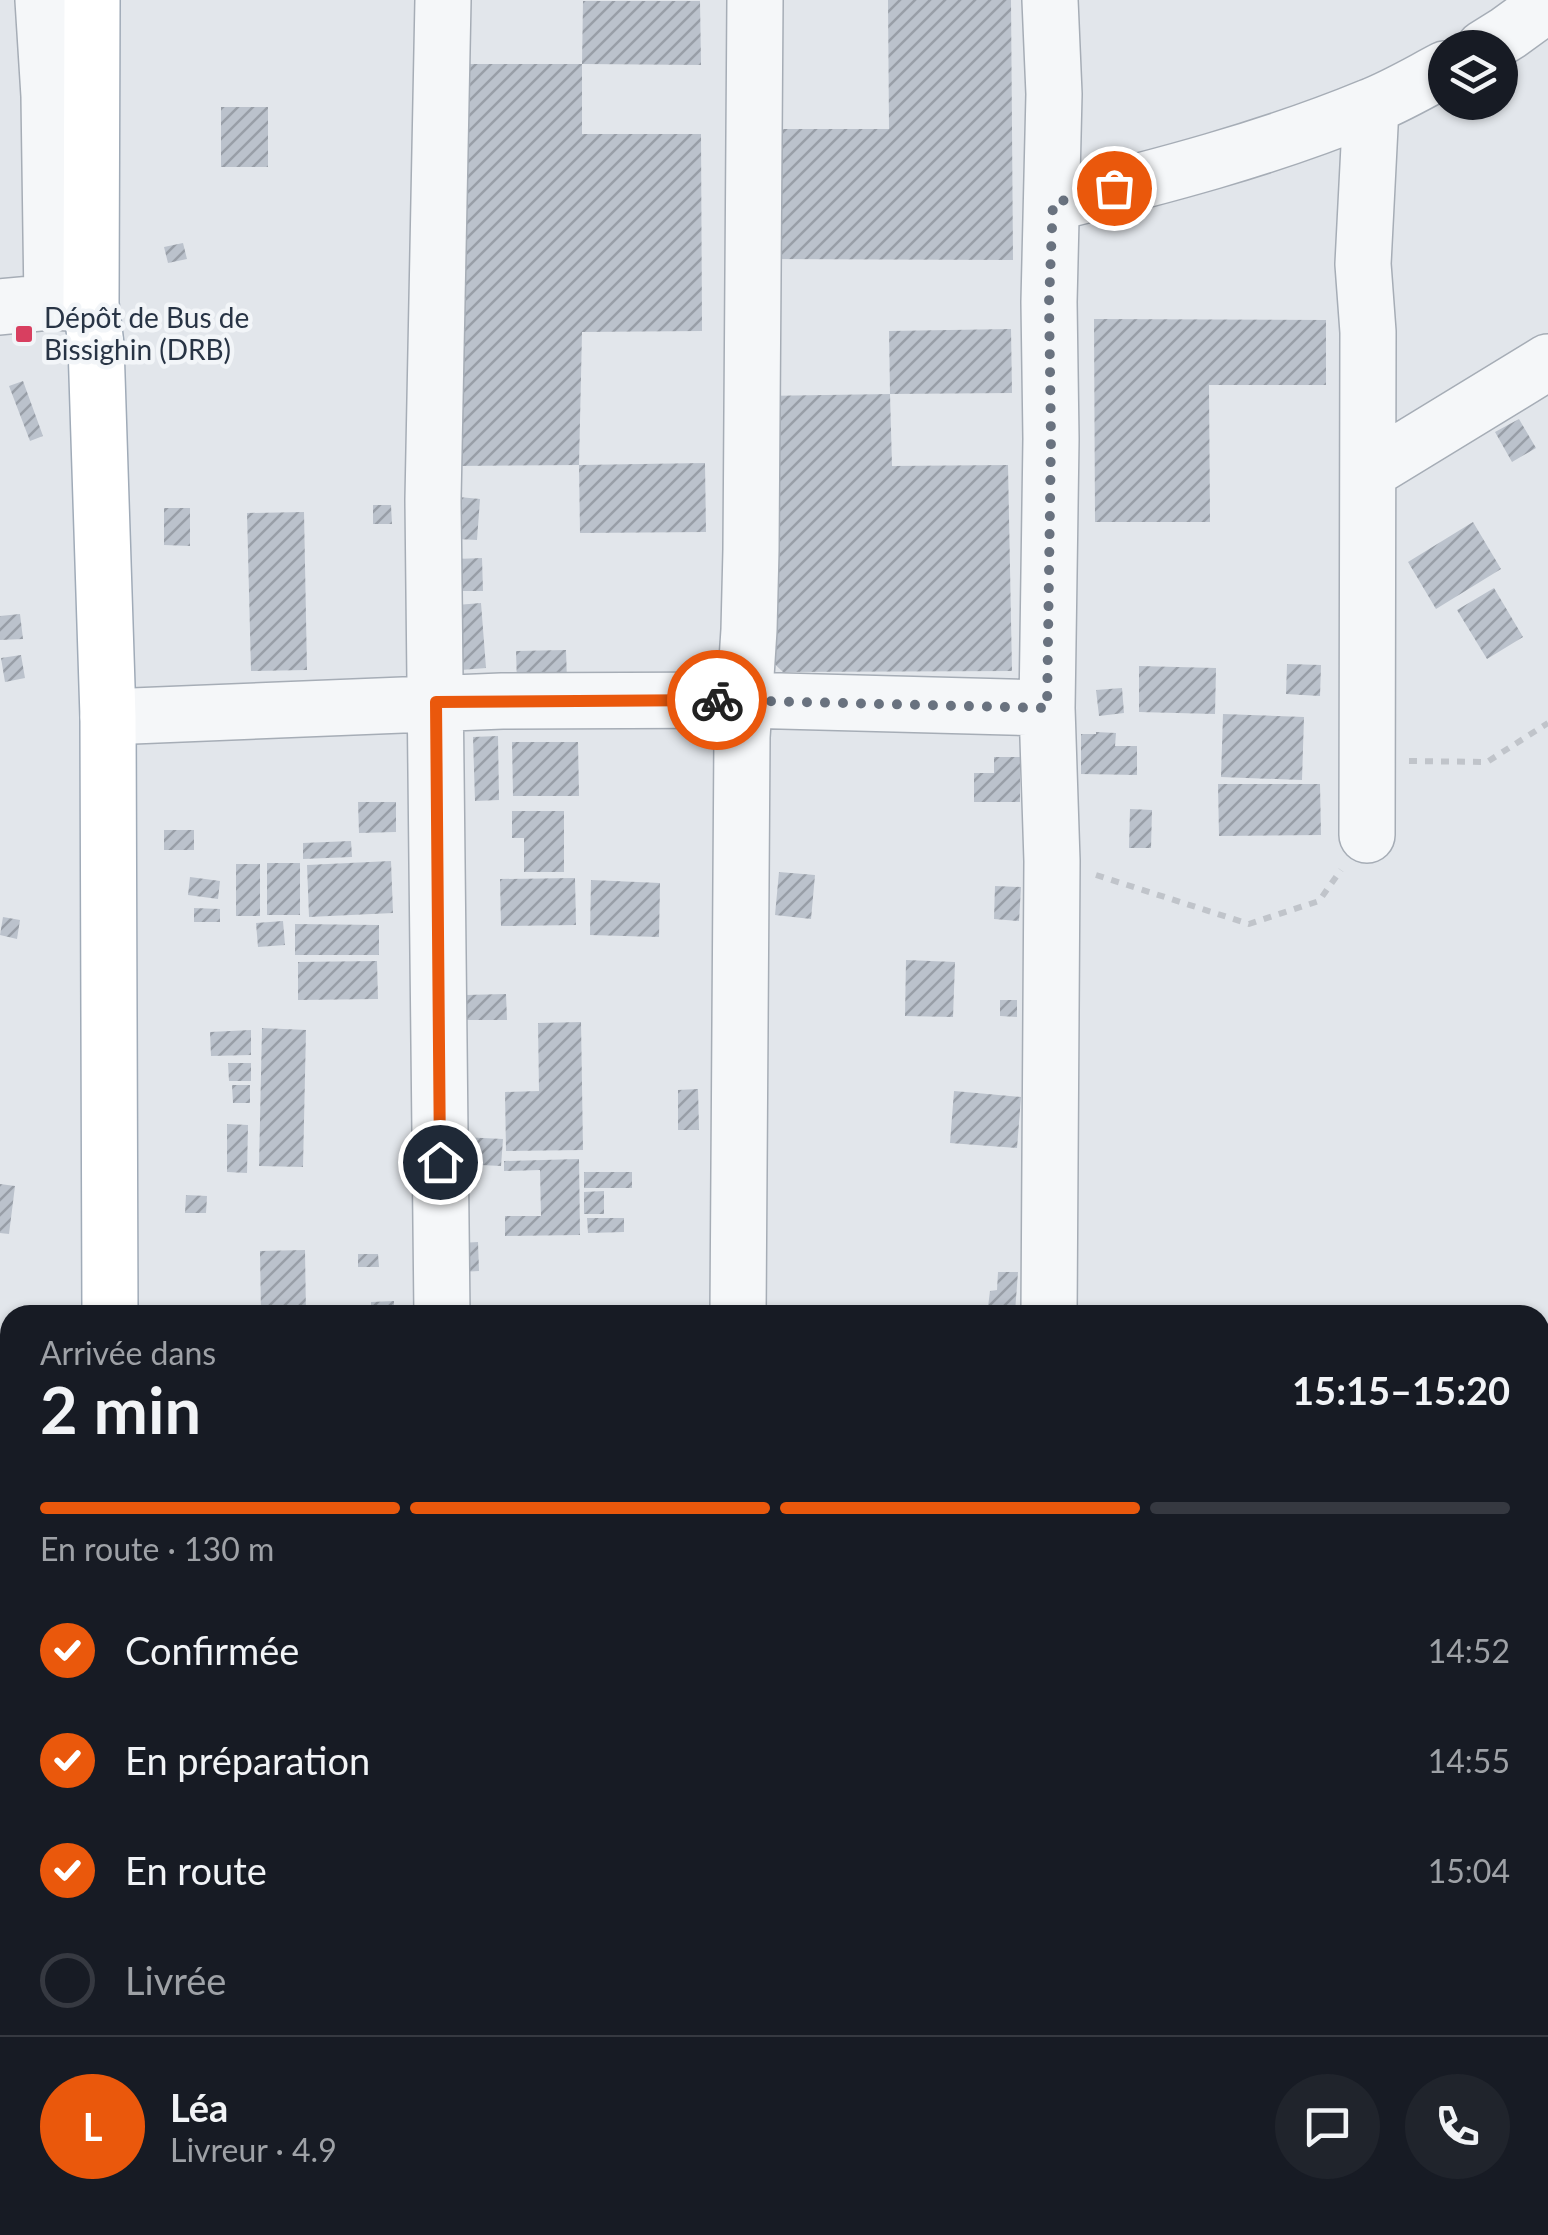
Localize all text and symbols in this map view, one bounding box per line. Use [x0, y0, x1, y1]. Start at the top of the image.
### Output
map controls [1428, 30, 1518, 120]
button: layers [1428, 30, 1518, 120]
pin [1072, 146, 1157, 231]
icon: bag [1087, 161, 1142, 216]
place label: Dépôt de Bus de Bissighin (DRB) [44, 300, 249, 366]
marker: Dépôt de Bus de Bissighin (DRB) [13, 323, 35, 345]
courier [667, 650, 767, 750]
icon: bike [690, 673, 745, 728]
pin [398, 1120, 483, 1205]
icon: home [413, 1135, 468, 1190]
text: Arrivée dans [40, 1333, 216, 1372]
text: 15:15–15:20 [1292, 1367, 1510, 1413]
text: 2 min [40, 1370, 201, 1448]
text: En route · 130 m [40, 1529, 274, 1568]
icon: check [40, 1623, 95, 1678]
text: Confirmée [125, 1627, 299, 1673]
text: 14:52 [1428, 1631, 1510, 1670]
icon: check [40, 1733, 95, 1788]
text: En préparation [125, 1737, 370, 1783]
text: 14:55 [1428, 1741, 1510, 1780]
icon: check [40, 1843, 95, 1898]
text: En route [125, 1847, 267, 1893]
text: 15:04 [1428, 1851, 1510, 1890]
text: Livrée [125, 1957, 226, 2003]
button: chat [1275, 2074, 1380, 2179]
button: phone [1405, 2074, 1510, 2179]
text: Léa [170, 2084, 228, 2130]
text: L [83, 2103, 102, 2149]
text: Livreur · 4.9 [170, 2130, 337, 2169]

